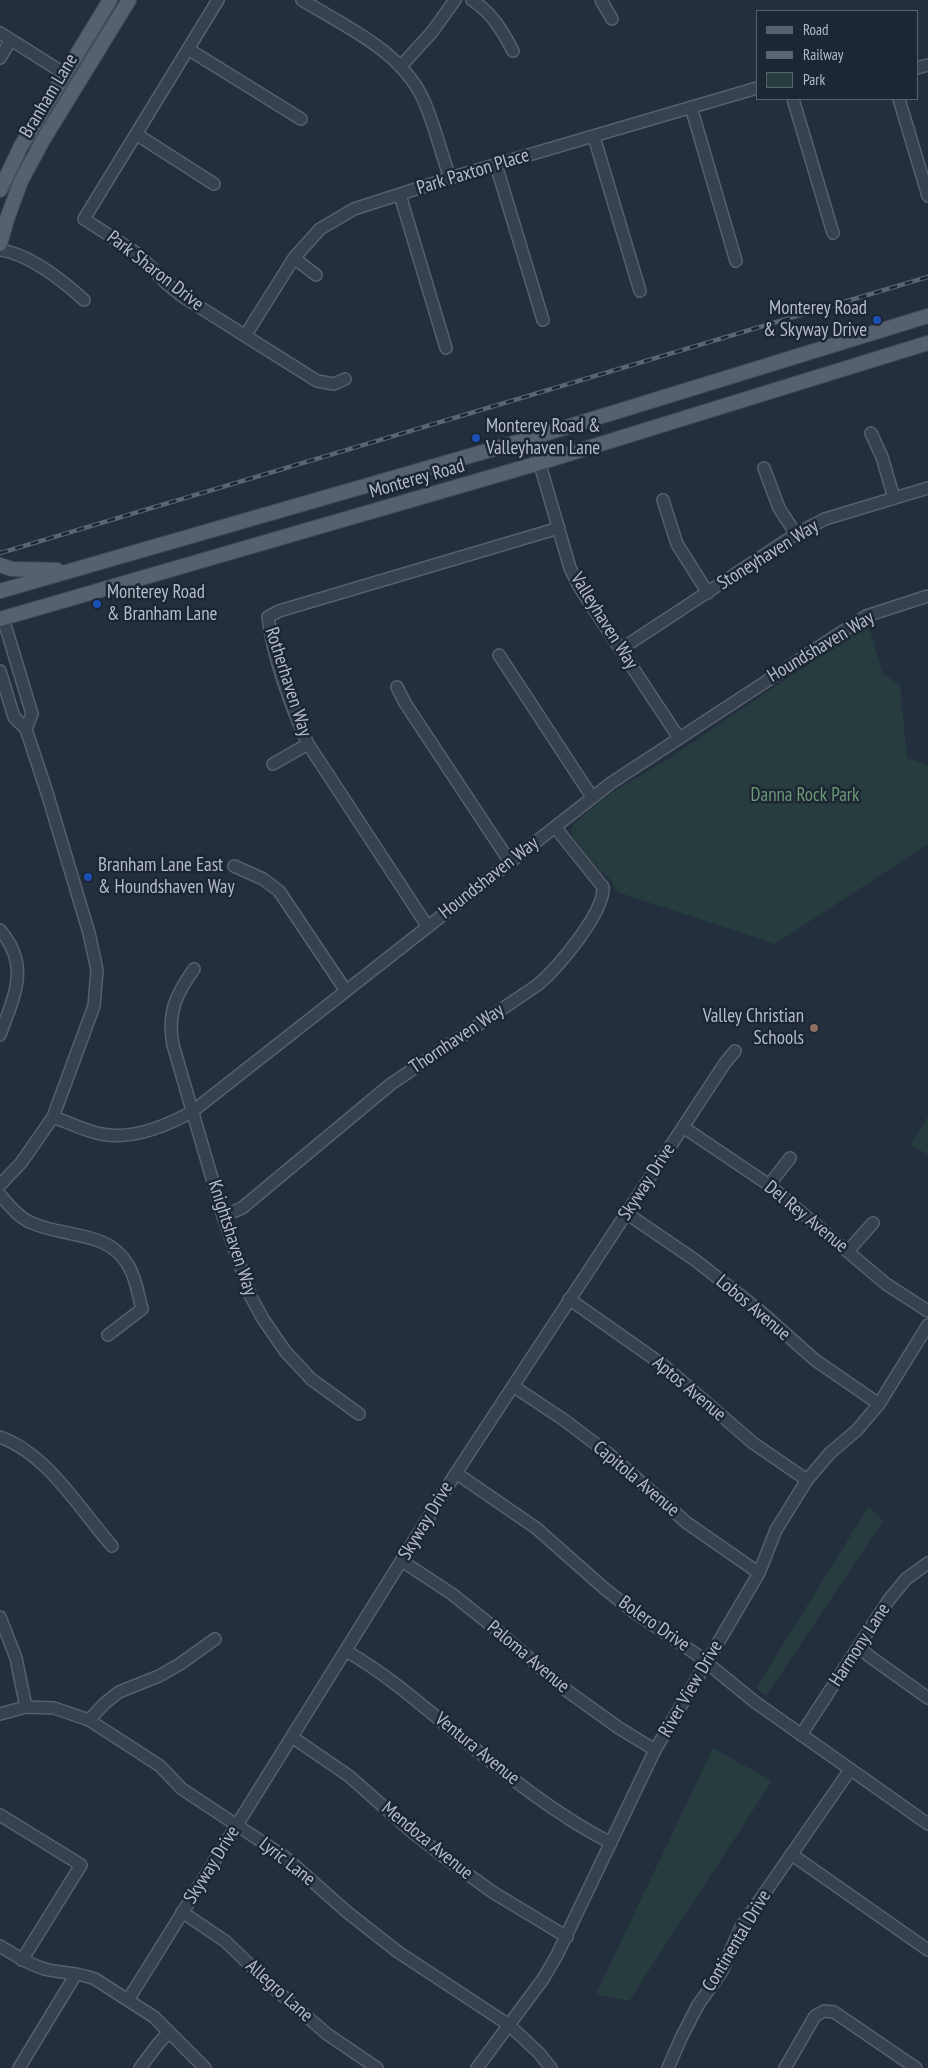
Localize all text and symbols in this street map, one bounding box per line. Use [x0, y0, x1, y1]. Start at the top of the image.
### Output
legend [756, 10, 918, 100]
text: Road [803, 20, 829, 39]
text: Railway [803, 45, 843, 64]
street label: Branham Lane [15, 50, 83, 142]
text: Park [803, 70, 825, 89]
street label: Park Paxton Place [414, 144, 532, 200]
street label: Park Sharon Drive [102, 226, 208, 316]
place label: Monterey Road & Skyway Drive [763, 298, 867, 342]
marker: Monterey Road & Skyway Drive [871, 314, 883, 326]
place label: Monterey Road & Valleyhaven Lane [486, 416, 600, 460]
marker: Monterey Road & Valleyhaven Lane [470, 432, 482, 444]
street label: Monterey Road [367, 455, 467, 503]
street label: Stoneyhaven Way [713, 515, 823, 595]
street label: Valleyhaven Way [565, 569, 643, 673]
place label: Monterey Road & Branham Lane [107, 582, 217, 626]
marker: Monterey Road & Branham Lane [91, 598, 103, 610]
street label: Houndshaven Way [764, 606, 878, 688]
street label: Rotherhaven Way [260, 624, 316, 740]
park label: Danna Rock Park [751, 785, 859, 807]
street label: Houndshaven Way [435, 832, 543, 924]
place label: Branham Lane East & Houndshaven Way [98, 855, 235, 899]
marker: Branham Lane East & Houndshaven Way [82, 871, 94, 883]
street label: Thornhaven Way [405, 999, 509, 1079]
place label: Valley Christian Schools [703, 1006, 804, 1050]
marker: Valley Christian Schools [808, 1022, 820, 1034]
street label: Skyway Drive [614, 1139, 680, 1225]
street label: Del Rey Avenue [759, 1176, 853, 1258]
street label: Knightshaven Way [203, 1177, 261, 1299]
street label: Lobos Avenue [711, 1270, 795, 1346]
street label: Aptos Avenue [648, 1352, 730, 1426]
street label: Capitola Avenue [588, 1436, 684, 1522]
street label: Skyway Drive [394, 1478, 458, 1564]
street label: Bolero Drive [614, 1591, 694, 1657]
street label: Harmony Lane [825, 1599, 895, 1691]
street label: Paloma Avenue [482, 1616, 574, 1698]
street label: River View Drive [654, 1637, 728, 1741]
street label: Ventura Avenue [430, 1708, 524, 1790]
street label: Mendoza Avenue [377, 1797, 477, 1885]
street label: Skyway Drive [179, 1822, 245, 1908]
street label: Lyric Lane [254, 1833, 320, 1891]
street label: Continental Drive [698, 1886, 776, 1996]
street label: Allegro Lane [241, 1955, 317, 2027]

